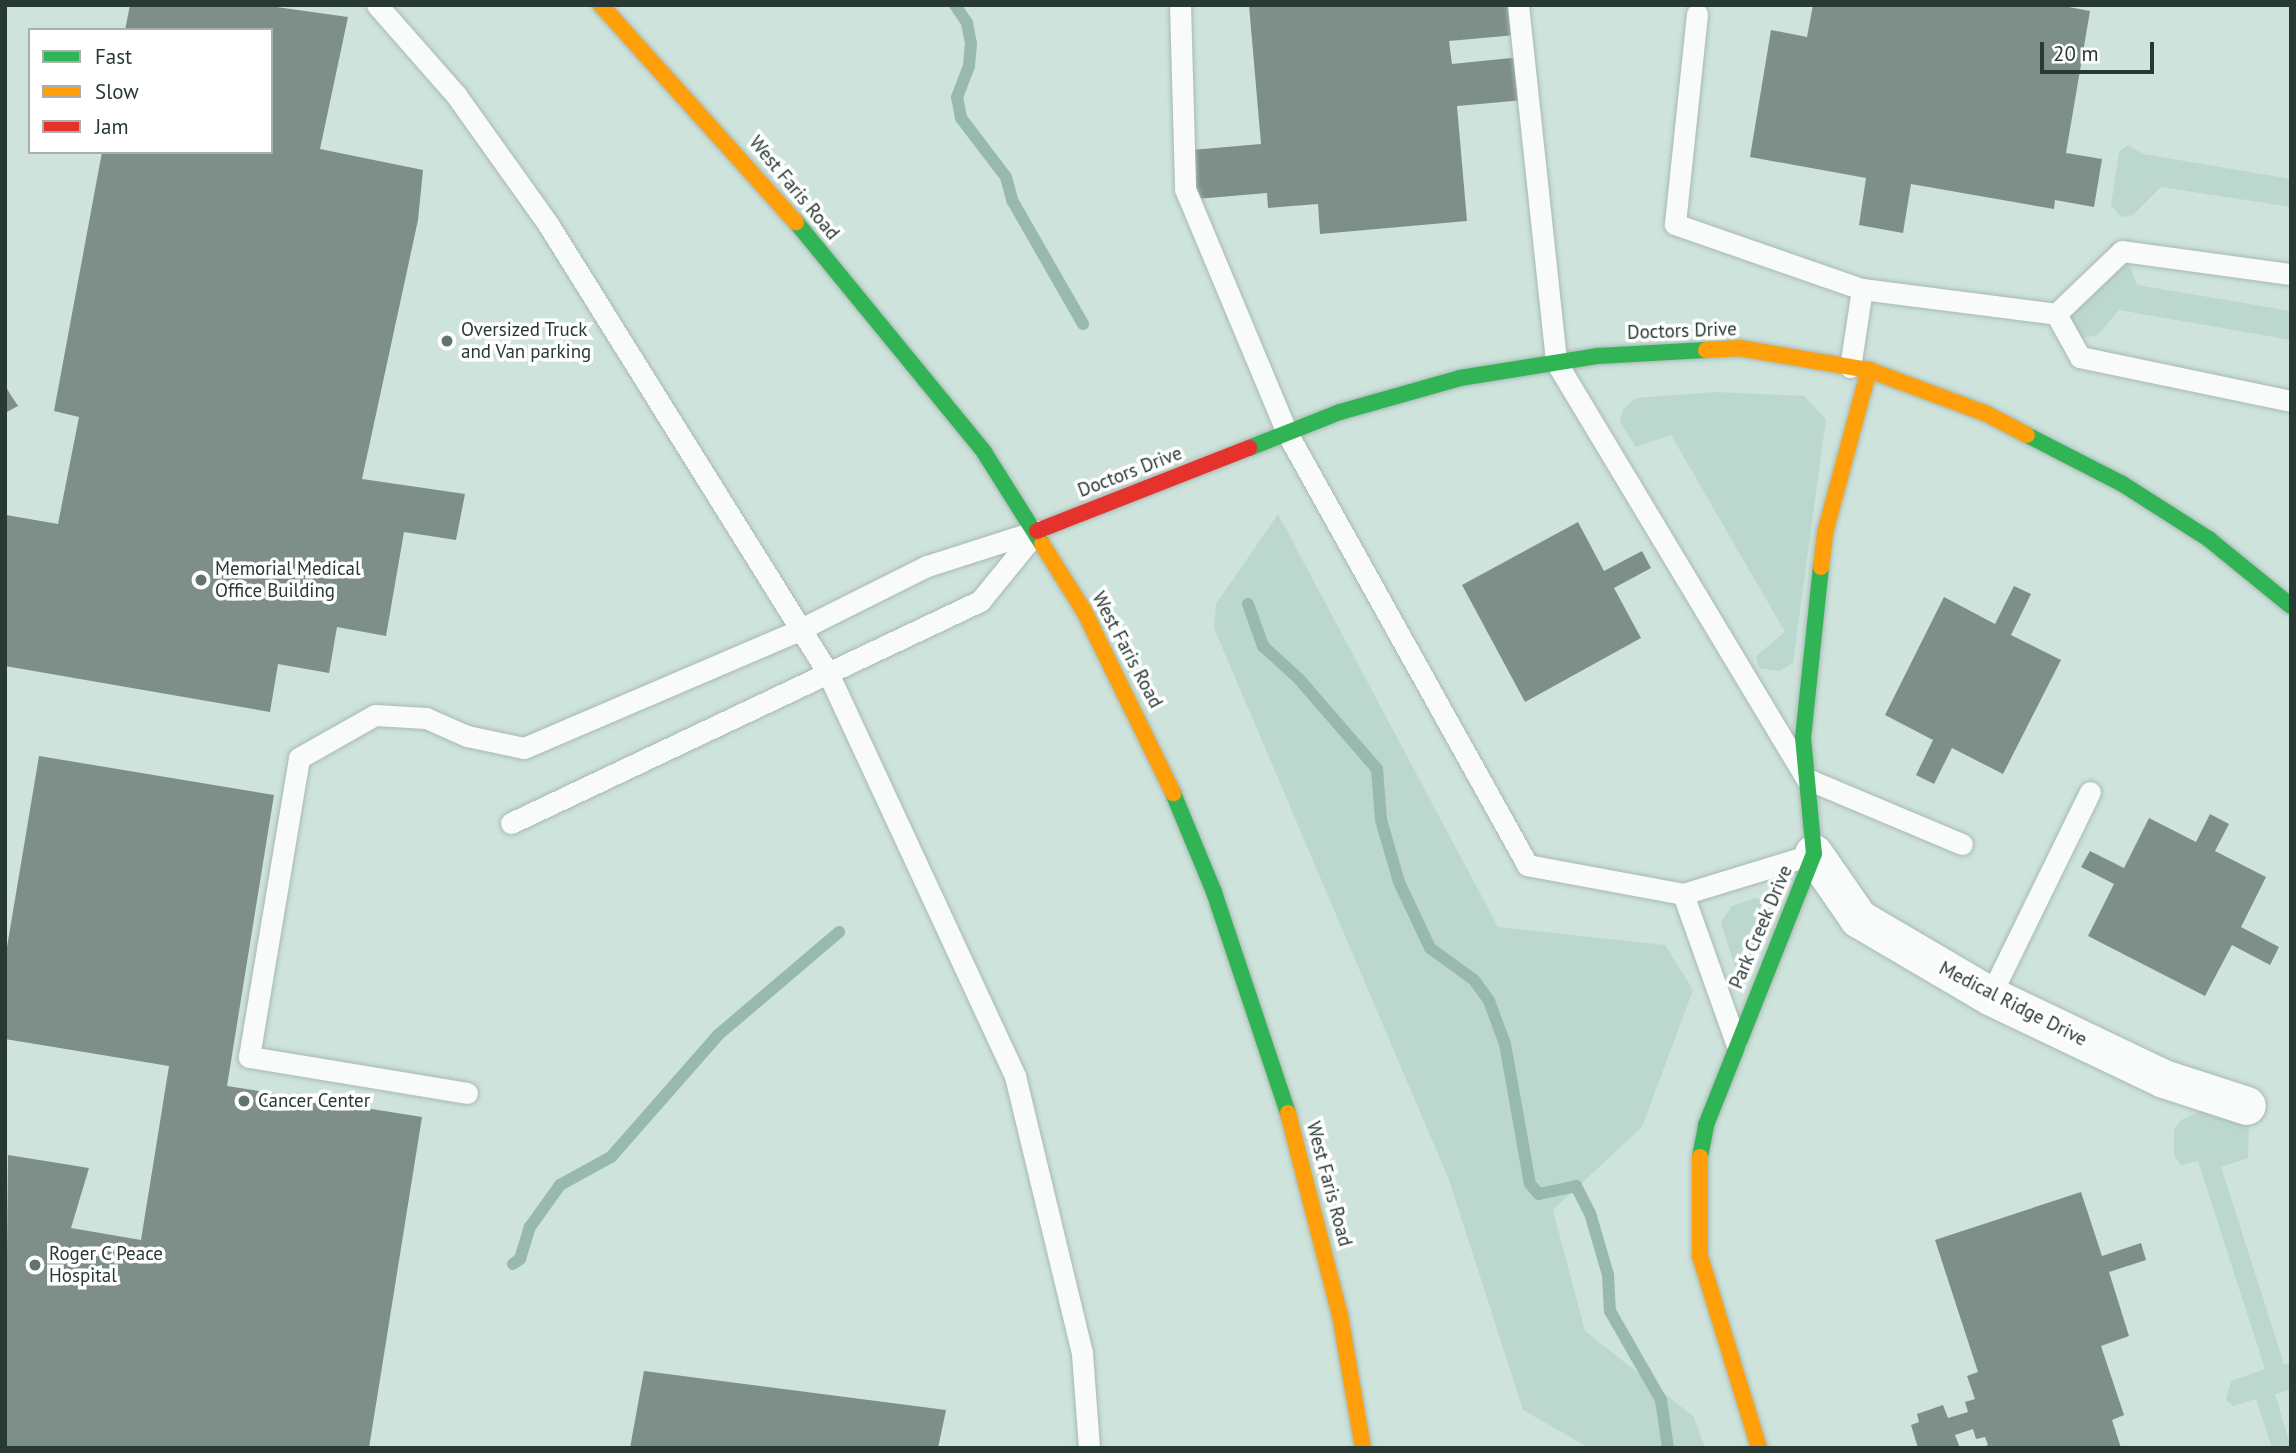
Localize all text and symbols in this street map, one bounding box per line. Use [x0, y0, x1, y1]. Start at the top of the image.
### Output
legend [28, 28, 273, 154]
scale bar [2044, 28, 2158, 72]
text: 20 m [2053, 40, 2099, 67]
text: Fast [95, 43, 132, 70]
text: Slow [95, 78, 139, 105]
text: Jam [95, 113, 129, 140]
street label: West Faris Road [744, 132, 844, 244]
street label: Doctors Drive [1627, 318, 1737, 344]
place label: Oversized Truck and Van parking [461, 319, 592, 363]
marker: Oversized Truck and Van parking [439, 333, 455, 349]
street label: Doctors Drive [1075, 442, 1185, 502]
place label: Memorial Medical Office Building [215, 558, 360, 602]
marker: Memorial Medical Office Building [193, 572, 209, 588]
street label: West Faris Road [1087, 588, 1167, 712]
street label: Park Creek Drive [1725, 861, 1797, 993]
street label: Medical Ridge Drive [1935, 957, 2091, 1051]
place label: Cancer Center [258, 1090, 370, 1112]
marker: Cancer Center [236, 1093, 252, 1109]
street label: West Faris Road [1301, 1119, 1357, 1249]
place label: Roger C Peace Hospital [49, 1243, 164, 1287]
marker: Roger C Peace Hospital [27, 1257, 43, 1273]

